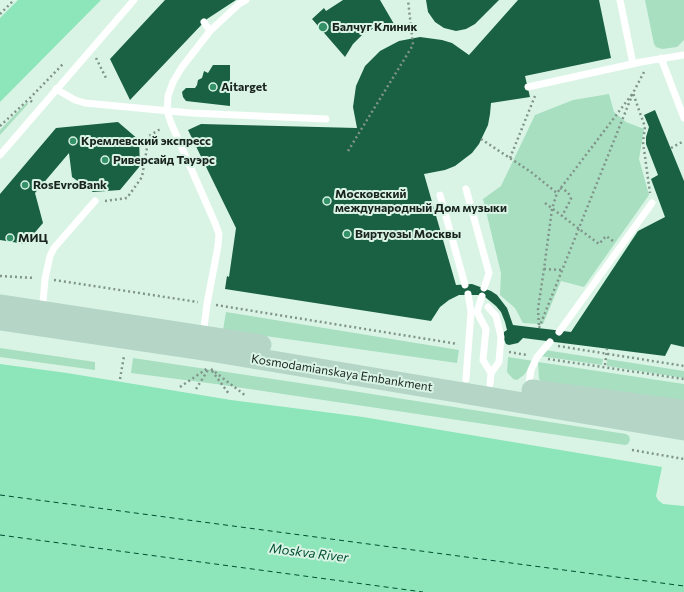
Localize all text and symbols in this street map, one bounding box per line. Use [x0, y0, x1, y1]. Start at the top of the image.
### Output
place label: Балчуг Клиник [332, 20, 417, 34]
marker: Балчуг Клиник [317, 21, 329, 33]
place label: Aitarget [221, 80, 267, 94]
marker: Aitarget [208, 82, 218, 92]
place label: Кремлевский экспресс [81, 134, 211, 148]
marker: Кремлевский экспресс [68, 136, 78, 146]
place label: Риверсайд Тауэрс [113, 153, 215, 167]
marker: Риверсайд Тауэрс [100, 155, 110, 165]
place label: RosEvroBank [33, 178, 107, 192]
marker: RosEvroBank [20, 180, 30, 190]
place label: Московский международный Дом музыки [335, 187, 507, 215]
marker: Московский международный Дом музыки [322, 196, 332, 206]
place label: Виртуозы Москвы [355, 227, 461, 241]
marker: Виртуозы Москвы [342, 229, 352, 239]
place label: МИЦ [18, 231, 48, 245]
marker: МИЦ [5, 233, 15, 243]
street label: Kosmodamianskaya Embankment [250, 352, 434, 394]
water label: Moskva River [269, 540, 349, 566]

